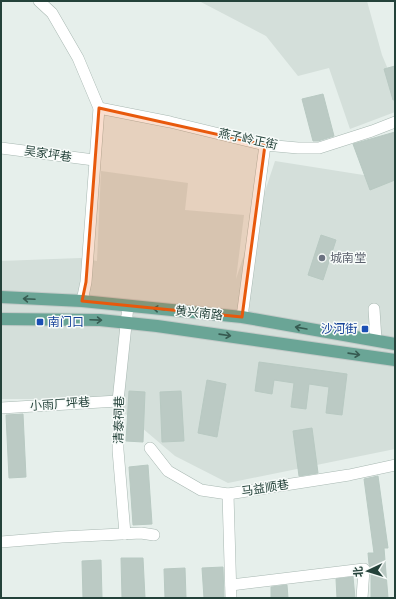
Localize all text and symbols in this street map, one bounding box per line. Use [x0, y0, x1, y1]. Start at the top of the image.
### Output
street label: 燕子岭正街 [217, 126, 279, 152]
street label: 吴家坪巷 [23, 144, 73, 164]
place label: 城南堂 [330, 251, 366, 265]
marker: 城南堂 [317, 253, 327, 263]
one-way arrow [23, 295, 36, 302]
street label: 黄兴南路 [174, 304, 224, 322]
one-way arrow [153, 306, 166, 313]
place label: 南门口 [48, 315, 84, 329]
one-way arrow [89, 316, 102, 324]
marker: 南门口 [35, 317, 45, 327]
place label: 沙河街 [321, 322, 357, 336]
one-way arrow [295, 323, 308, 331]
marker: 沙河街 [360, 324, 370, 334]
one-way arrow [218, 331, 231, 339]
one-way arrow [347, 350, 360, 358]
street label: 小雨厂坪巷 [30, 395, 90, 413]
street label: 清泰祠巷 [112, 396, 126, 444]
street label: 马益顺巷 [240, 477, 290, 499]
north arrow [348, 551, 388, 591]
text: 北 [352, 566, 365, 578]

